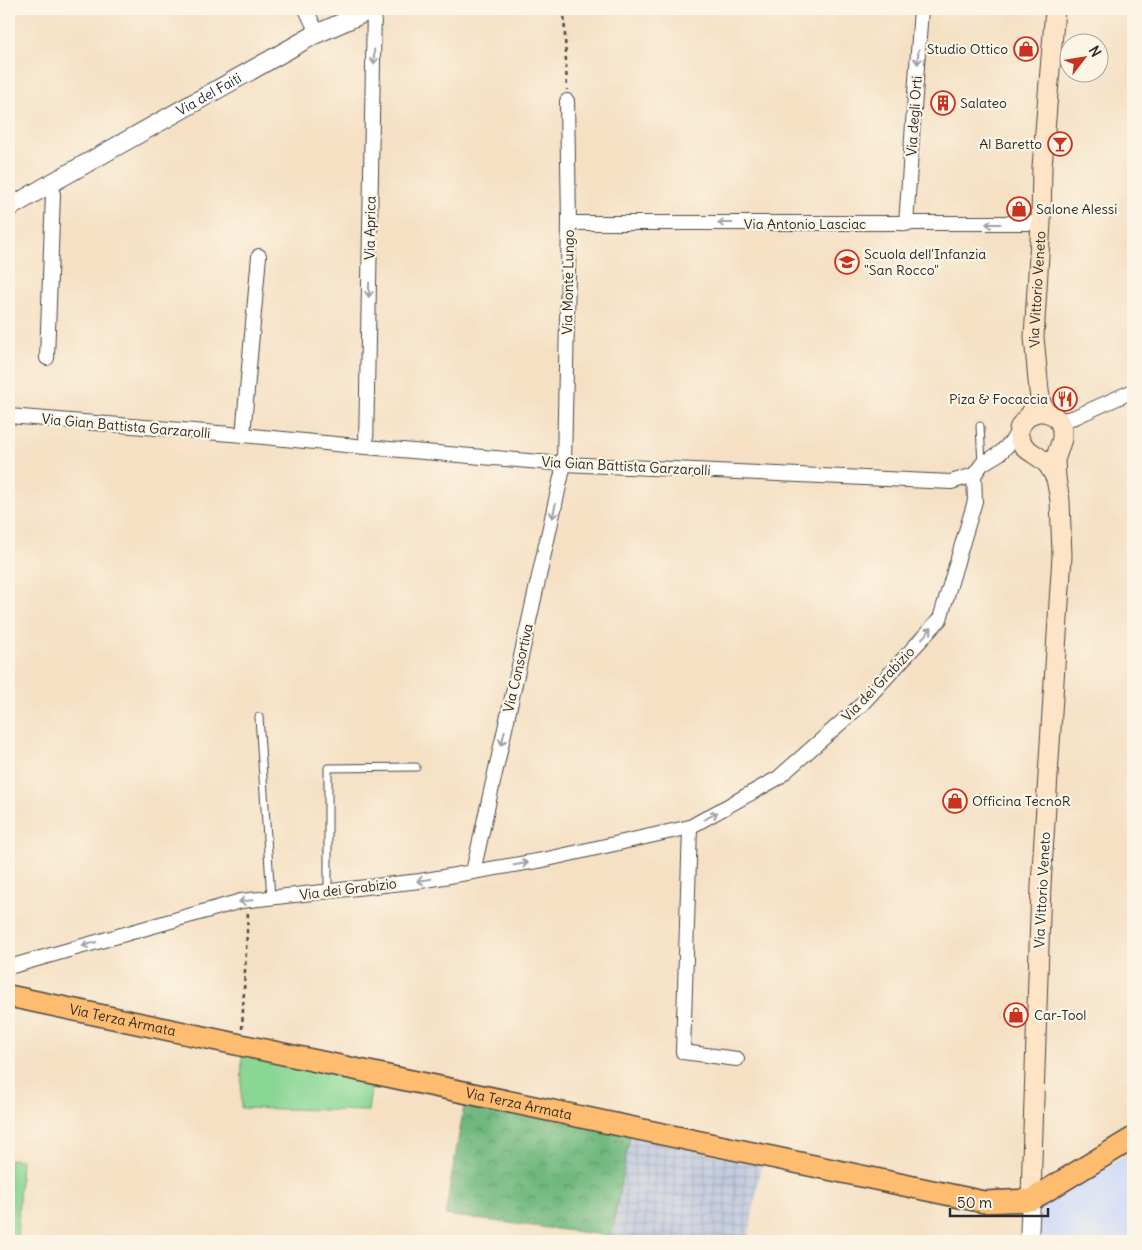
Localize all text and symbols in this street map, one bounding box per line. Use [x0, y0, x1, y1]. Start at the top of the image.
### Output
north arrow [1060, 32, 1110, 82]
shop icon: Studio Ottico [1013, 36, 1039, 62]
place label: Studio Ottico [927, 40, 1008, 58]
text: N [1085, 43, 1105, 60]
one-way arrow [369, 49, 378, 65]
one-way arrow [913, 49, 922, 65]
street label: Via del Faiti [173, 69, 245, 120]
street label: Via degli Orti [902, 75, 926, 157]
building icon: Salateo [930, 90, 956, 116]
place label: Salateo [960, 94, 1007, 112]
bar icon: Al Baretto [1047, 131, 1073, 157]
place label: Al Baretto [979, 135, 1042, 153]
street label: Via Aprica [360, 196, 380, 260]
shop icon: Salone Alessi [1006, 196, 1032, 222]
place label: Salone Alessi [1036, 200, 1117, 218]
street label: Via Antonio Lasciac [744, 215, 866, 233]
one-way arrow [717, 218, 734, 228]
one-way arrow [985, 219, 1001, 229]
street label: Via Monte Lungo [558, 229, 578, 335]
street label: Via Vittorio Veneto [1025, 230, 1049, 348]
place label: Scuola dell'Infanzia "San Rocco" [864, 245, 986, 279]
school or university icon: Scuola dell'Infanzia "San Rocco" [834, 249, 860, 275]
one-way arrow [364, 282, 374, 298]
restaurant icon: Piza & Focaccia [1052, 386, 1078, 412]
place label: Piza & Focaccia [949, 390, 1048, 408]
street label: Via Gian Battista Garzarolli [41, 410, 211, 442]
street label: Via Gian Battista Garzarolli [541, 453, 711, 479]
one-way arrow [549, 503, 558, 519]
street label: Via Consortiva [499, 622, 537, 714]
one-way arrow [921, 626, 933, 639]
street label: Via dei Grabizio [838, 643, 918, 725]
one-way arrow [498, 730, 507, 746]
shop icon: Officina TecnoR [942, 788, 968, 814]
place label: Officina TecnoR [972, 792, 1071, 810]
one-way arrow [703, 810, 718, 820]
street label: Via Vittorio Veneto [1030, 831, 1054, 949]
one-way arrow [512, 859, 528, 869]
street label: Via dei Grabizio [298, 874, 398, 904]
one-way arrow [417, 875, 433, 885]
one-way arrow [238, 896, 254, 906]
one-way arrow [82, 940, 98, 950]
street label: Via Terza Armata [68, 1000, 177, 1040]
shop icon: Car-Tool [1003, 1002, 1029, 1028]
place label: Car-Tool [1034, 1006, 1087, 1024]
street label: Via Terza Armata [464, 1084, 574, 1124]
scale bar [950, 1185, 1047, 1217]
text: 50 m [957, 1193, 992, 1212]

